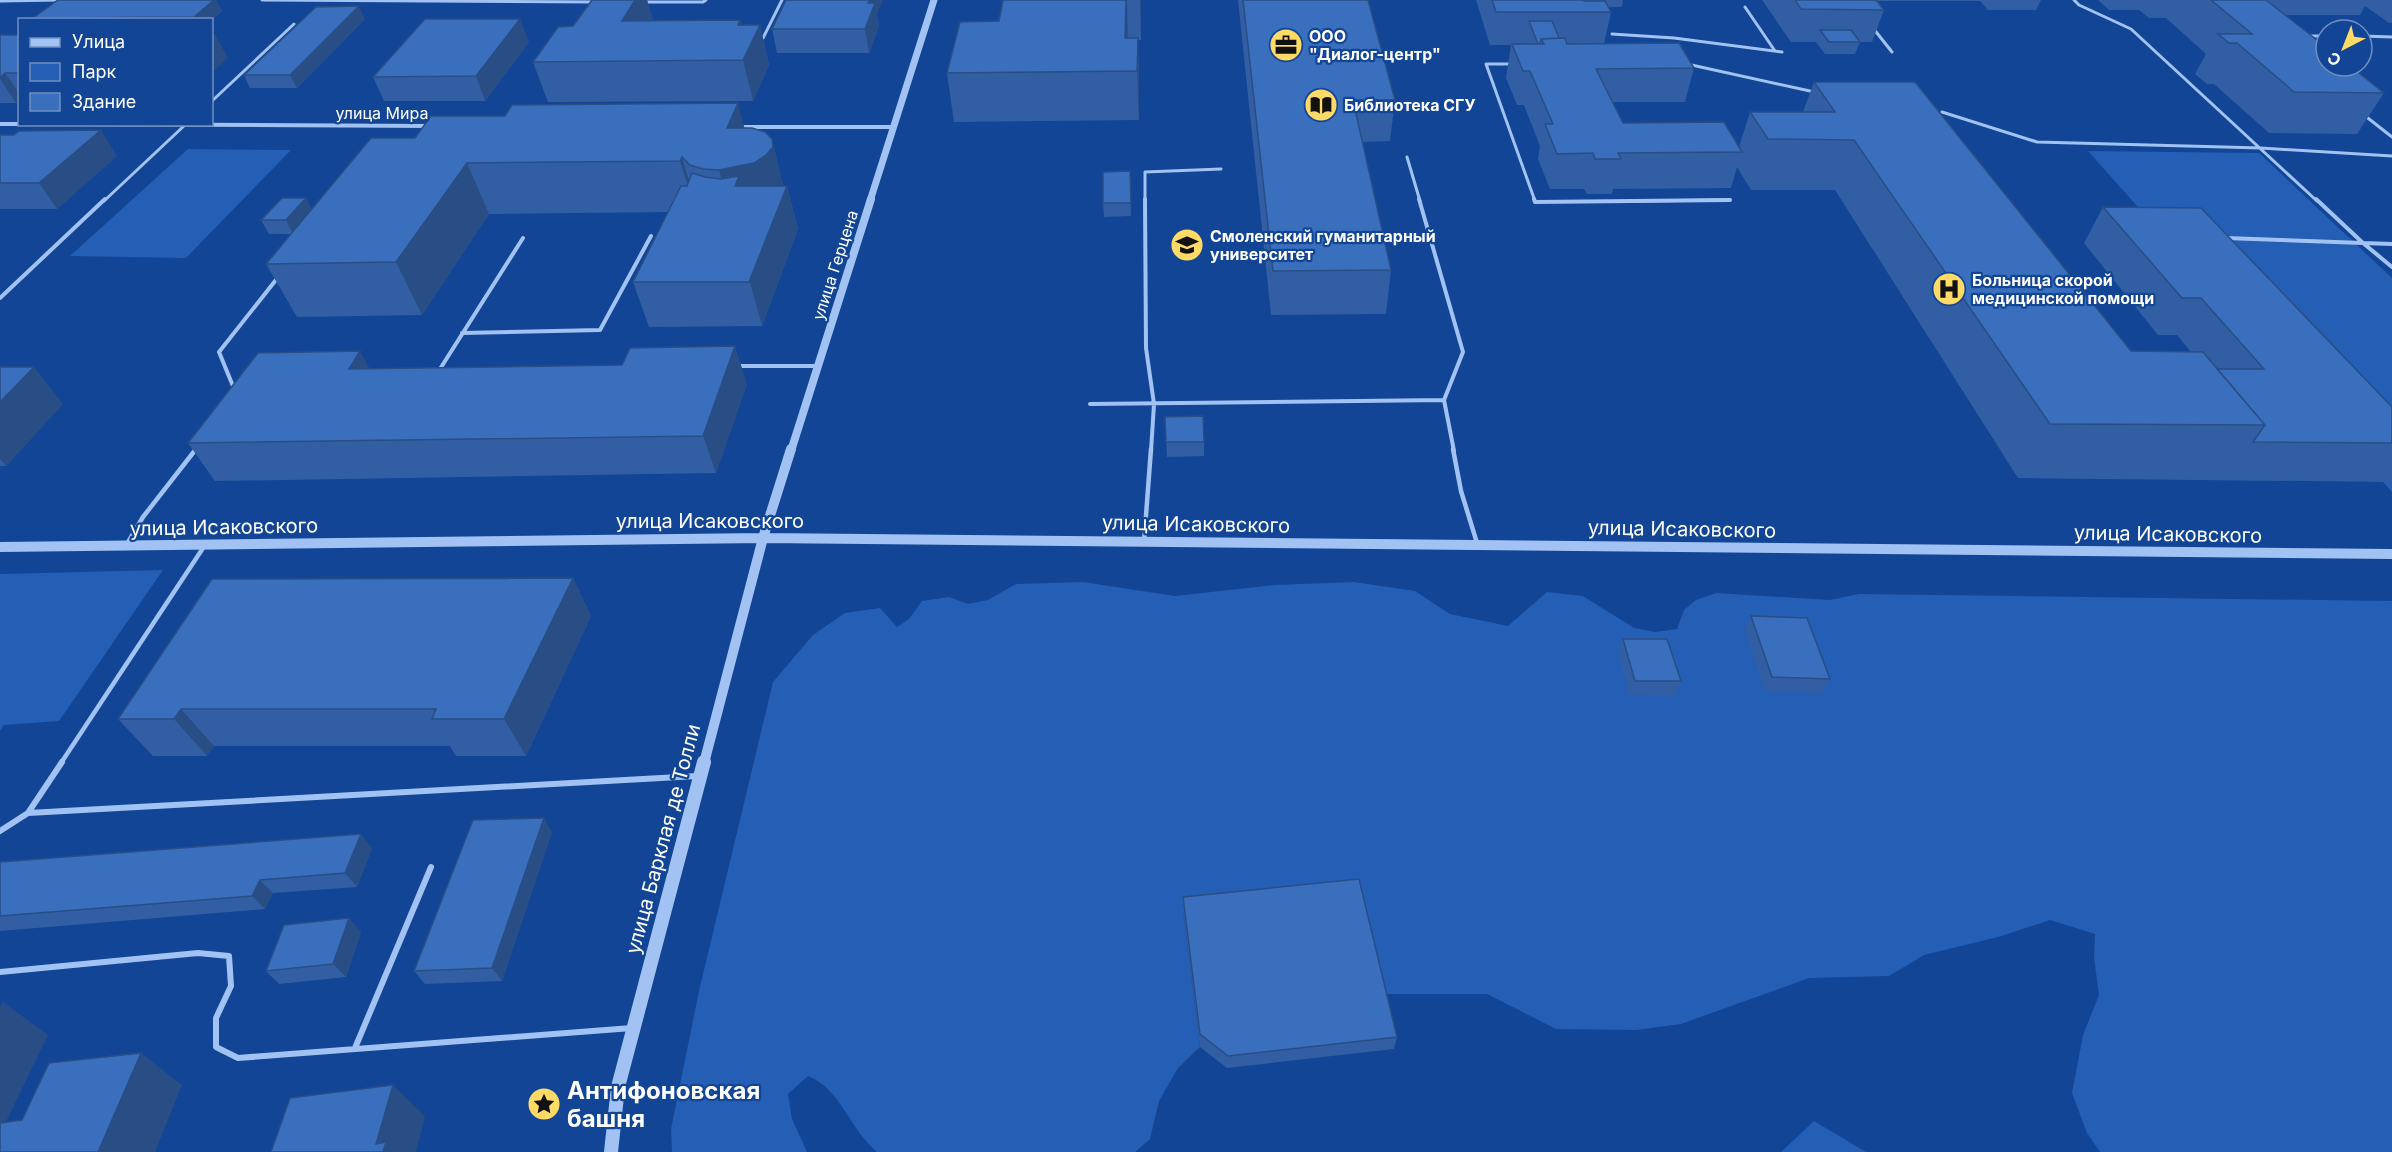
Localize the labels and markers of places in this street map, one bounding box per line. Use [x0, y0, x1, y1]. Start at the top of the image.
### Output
place label: ООО "Диалог-центр" [1309, 26, 1441, 64]
office icon: ООО "Диалог-центр" [1268, 27, 1304, 63]
library icon: Библиотека СГУ [1303, 87, 1339, 123]
place label: Библиотека СГУ [1344, 95, 1476, 115]
place label: Смоленский гуманитарный университет [1210, 226, 1436, 264]
school or university icon: Смоленский гуманитарный университет [1169, 227, 1205, 263]
place label: Больница скорой медицинской помощи [1972, 270, 2154, 308]
hospital icon: Больница скорой медицинской помощи [1931, 271, 1967, 307]
place label: Антифоновская башня [567, 1076, 760, 1133]
place icon: Антифоновская башня [526, 1086, 562, 1122]

